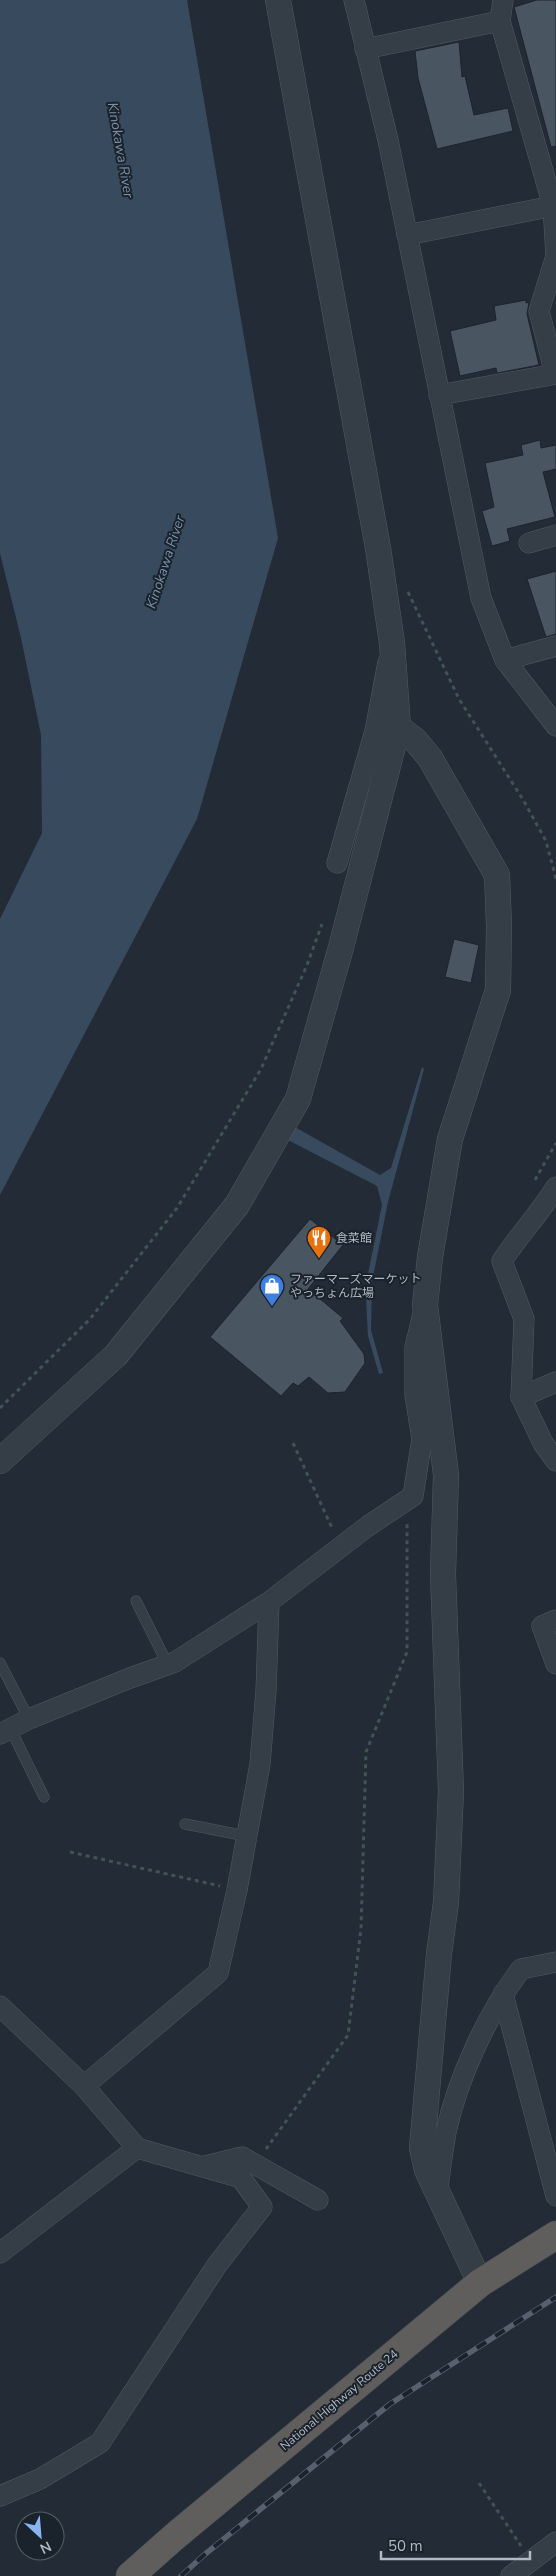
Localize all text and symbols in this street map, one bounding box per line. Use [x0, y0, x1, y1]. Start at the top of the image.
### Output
water label: Kinokawa River [103, 101, 138, 200]
water label: Kinokawa River [141, 512, 190, 611]
restaurant icon: 食菜館 [306, 1225, 332, 1259]
place label: 食菜館 [336, 1230, 372, 1246]
place label: ファーマーズマーケット やっちょん広場 [290, 1271, 421, 1301]
shop icon: ファーマーズマーケット やっちょん広場 [259, 1273, 285, 1307]
street label: National Highway Route 24 [277, 2346, 401, 2454]
north arrow [15, 2511, 65, 2561]
scale bar [381, 2528, 530, 2560]
text: N [37, 2536, 54, 2558]
text: 50 m [388, 2536, 423, 2556]

